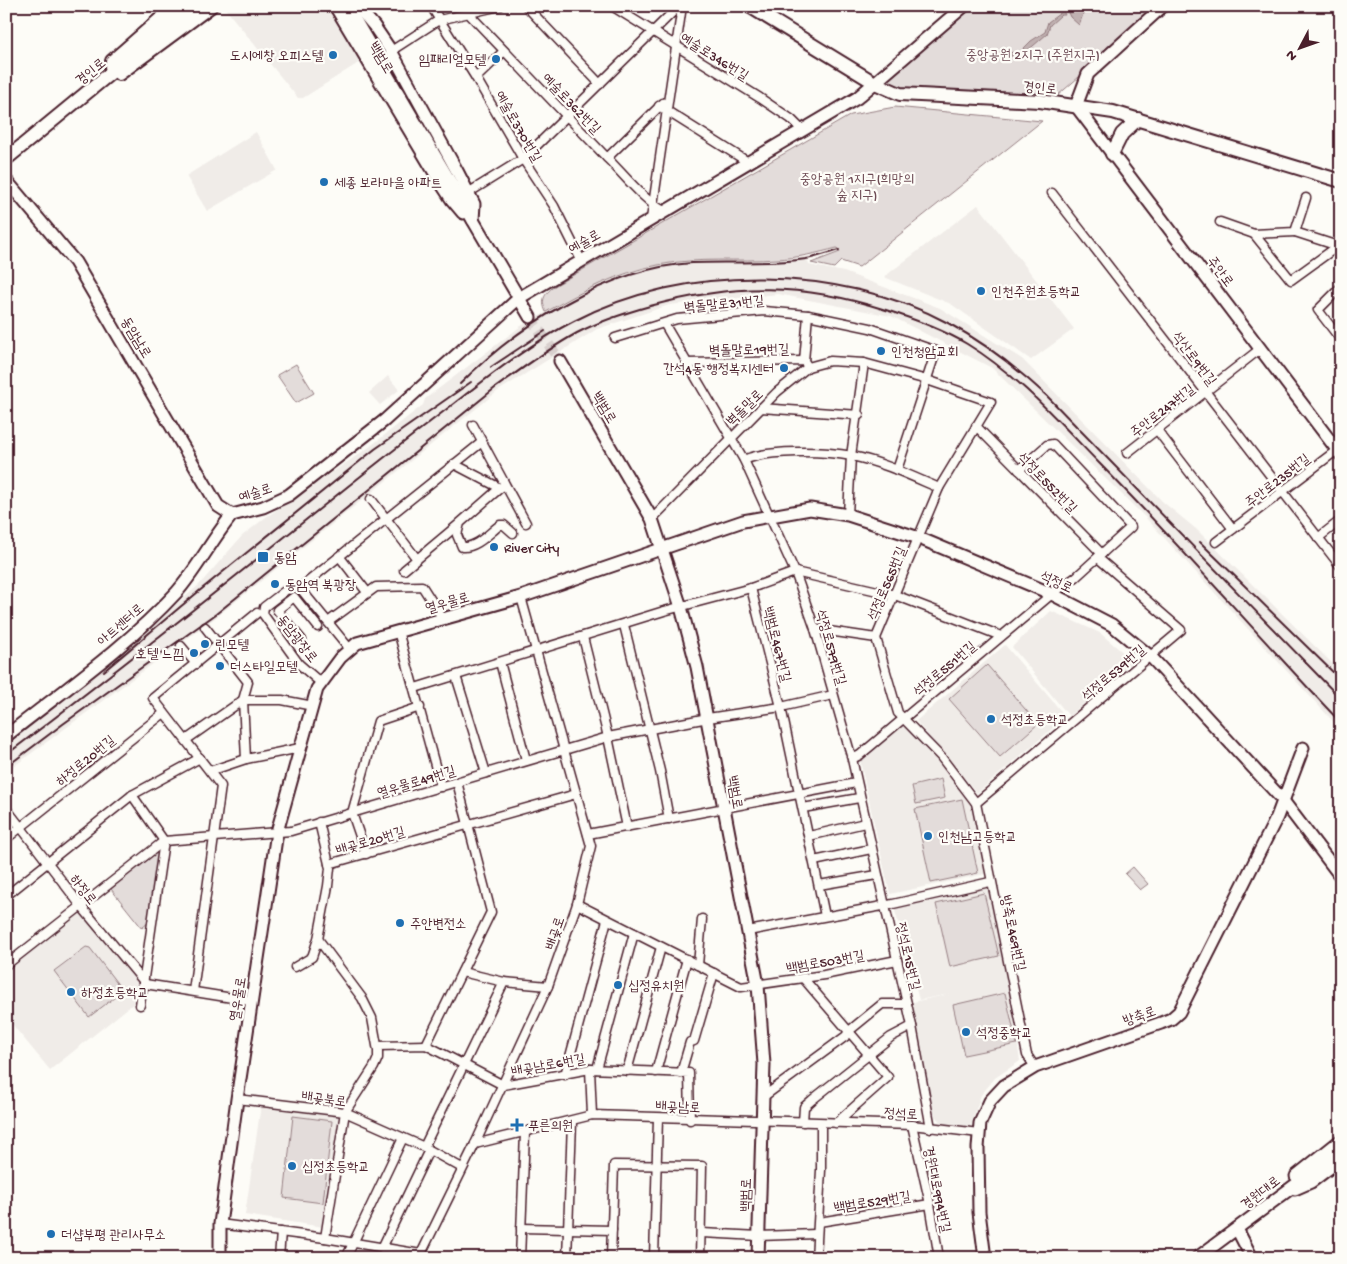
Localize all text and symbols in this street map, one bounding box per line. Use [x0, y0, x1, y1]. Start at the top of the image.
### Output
north arrow [1274, 22, 1324, 72]
street label: 예술로346번길 [676, 30, 752, 86]
street label: 백범로 [364, 39, 396, 77]
text: N [1283, 46, 1301, 64]
park label: 중앙공원 2지구 (주원지구) [966, 48, 1100, 65]
place label: 도시에창 오피스텔 [230, 49, 324, 66]
marker: 도시에창 오피스텔 [327, 49, 339, 61]
place label: 임패리얼모텔 [418, 53, 487, 70]
marker: 임패리얼모텔 [490, 53, 502, 65]
street label: 경인로 [73, 56, 110, 90]
street label: 예술로362번길 [537, 71, 604, 139]
street label: 경인로 [1022, 80, 1057, 99]
street label: 예술로370번길 [490, 89, 544, 166]
park label: 중앙공원 1지구(희망의 숲 지구) [800, 172, 914, 205]
marker: 세종 보라마을 아파트 [318, 176, 330, 188]
place label: 세종 보라마을 아파트 [334, 176, 442, 193]
street label: 예술로 [566, 227, 604, 259]
street label: 주안로 [1202, 254, 1236, 291]
marker: 인천주원초등학교 [975, 285, 987, 297]
place label: 인천주원초등학교 [991, 285, 1081, 302]
street label: 벽돌말로31번길 [683, 293, 766, 317]
street label: 동암남로 [116, 315, 154, 362]
street label: 석산로9번길 [1167, 329, 1219, 390]
street label: 벽돌말로19번길 [709, 342, 790, 361]
marker: 인천청암교회 [875, 345, 887, 357]
place label: 인천청암교회 [891, 345, 959, 362]
place label: 간석4동 행정복지센터 [663, 362, 774, 379]
marker: 간석4동 행정복지센터 [778, 362, 790, 374]
street label: 주안로247번길 [1128, 381, 1200, 442]
street label: 벽돌말로 [724, 387, 768, 431]
street label: 백범로 [587, 389, 619, 427]
street label: 석정로552번길 [1013, 450, 1080, 518]
street label: 주안로235번길 [1243, 451, 1315, 513]
street label: 예술로 [237, 481, 274, 508]
marker: River City [488, 541, 500, 553]
place label: River City [504, 541, 559, 558]
street label: 석정로565번길 [865, 544, 912, 623]
marker: 동암 [256, 550, 270, 564]
place label: 동암 [274, 551, 297, 568]
street label: 석정로 [1037, 568, 1075, 598]
marker: 동암역 북광장 [269, 578, 281, 590]
place label: 동암역 북광장 [285, 578, 357, 595]
street label: 열우물로 [424, 590, 472, 619]
street label: 아트센터로 [95, 601, 148, 651]
street label: 백범로467번길 [758, 605, 793, 685]
street label: 석정로579번길 [811, 608, 849, 688]
street label: 동암광장로 [272, 612, 320, 667]
marker: 린모텔 [199, 638, 211, 650]
place label: 린모텔 [215, 638, 250, 655]
street label: 석정로551번길 [911, 638, 981, 701]
street label: 석정로539번길 [1079, 642, 1150, 705]
place label: 호텔 느낌 [136, 647, 184, 664]
marker: 호텔 느낌 [188, 647, 200, 659]
marker: 더스타일모텔 [214, 660, 226, 672]
place label: 더스타일모텔 [230, 660, 298, 677]
marker: 석정초등학교 [985, 713, 997, 725]
place label: 석정초등학교 [1001, 713, 1069, 730]
street label: 하정로20번길 [54, 732, 120, 791]
street label: 열우물로49번길 [375, 763, 459, 803]
street label: 백범로 [722, 774, 745, 811]
street label: 배곶로20번길 [334, 824, 408, 860]
marker: 인천남고등학교 [922, 830, 934, 842]
place label: 인천남고등학교 [938, 830, 1017, 847]
street label: 하정로 [65, 872, 99, 909]
street label: 방축로469번길 [995, 894, 1028, 974]
street label: 배곶로 [543, 915, 570, 953]
marker: 주안변전소 [394, 917, 406, 929]
place label: 주안변전소 [410, 917, 466, 934]
street label: 정석로15번길 [890, 921, 923, 993]
street label: 백범로503번길 [785, 948, 866, 979]
street label: 열우물로 [228, 976, 251, 1023]
marker: 십정유치원 [612, 979, 624, 991]
place label: 십정유치원 [628, 979, 684, 996]
marker: 하정초등학교 [65, 986, 77, 998]
place label: 하정초등학교 [81, 986, 149, 1003]
street label: 방축로 [1121, 1004, 1159, 1031]
marker: 석정중학교 [960, 1026, 972, 1038]
place label: 석정중학교 [976, 1026, 1032, 1043]
street label: 배곶남로6번길 [510, 1051, 587, 1081]
street label: 배곶북로 [300, 1089, 347, 1112]
street label: 배곶남로 [655, 1099, 701, 1118]
street label: 정석로 [884, 1106, 918, 1125]
marker: 푸른의원 [510, 1118, 524, 1132]
place label: 푸른의원 [528, 1119, 573, 1136]
street label: 경원대로994번길 [918, 1145, 953, 1235]
marker: 십정초등학교 [286, 1160, 298, 1172]
place label: 십정초등학교 [302, 1160, 370, 1177]
street label: 경원대로 [1239, 1173, 1285, 1215]
street label: 백범로 [738, 1178, 757, 1212]
street label: 백범로529번길 [833, 1189, 913, 1218]
marker: 더샵부평 관리사무소 [45, 1228, 57, 1240]
place label: 더샵부평 관리사무소 [61, 1228, 166, 1245]

